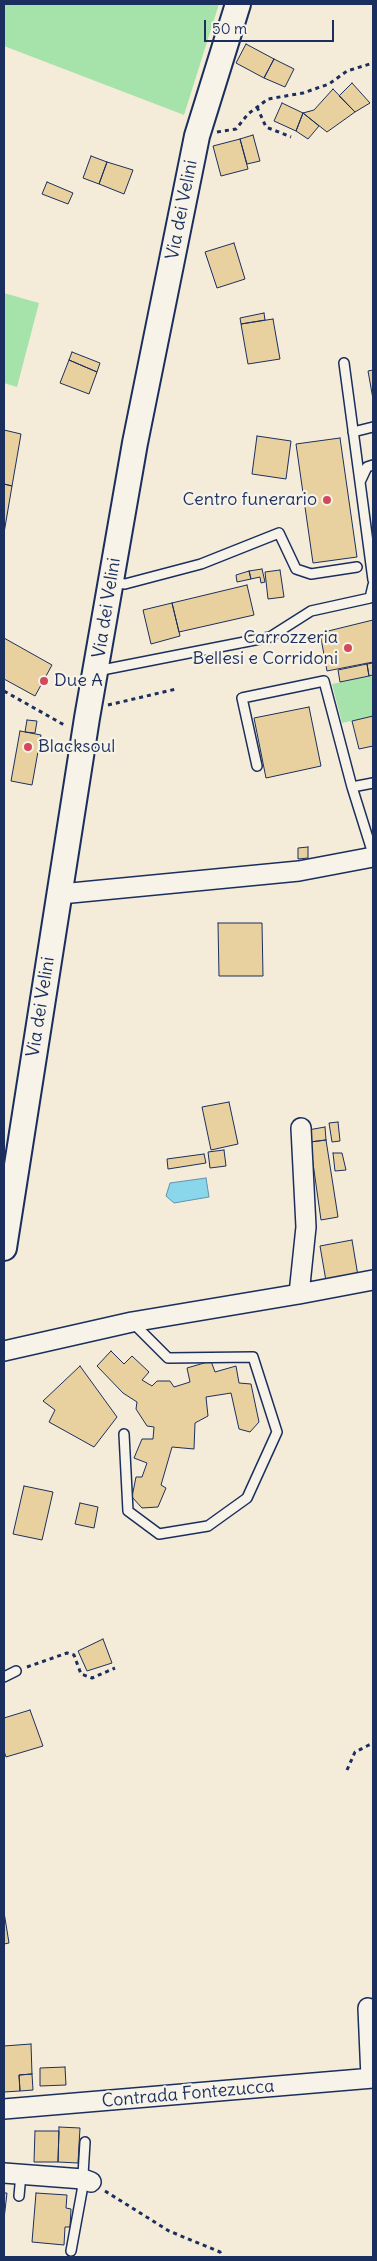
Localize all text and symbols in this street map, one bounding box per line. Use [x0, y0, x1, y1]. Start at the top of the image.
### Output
scale bar [207, 10, 337, 42]
text: 50 m [212, 19, 247, 38]
street label: Via dei Velini [162, 158, 202, 262]
place label: Centro funerario [183, 489, 317, 511]
marker: Centro funerario [321, 494, 333, 506]
street label: Via dei Velini [88, 556, 126, 660]
place label: Carrozzeria Bellesi e Corridoni [193, 627, 338, 670]
marker: Carrozzeria Bellesi e Corridoni [342, 642, 354, 654]
place label: Due A [54, 670, 103, 692]
marker: Due A [38, 675, 50, 687]
place label: Blacksoul [38, 736, 115, 758]
marker: Blacksoul [22, 741, 34, 753]
street label: Via dei Velini [22, 955, 60, 1059]
street label: Contrada Fontezucca [101, 2076, 275, 2112]

